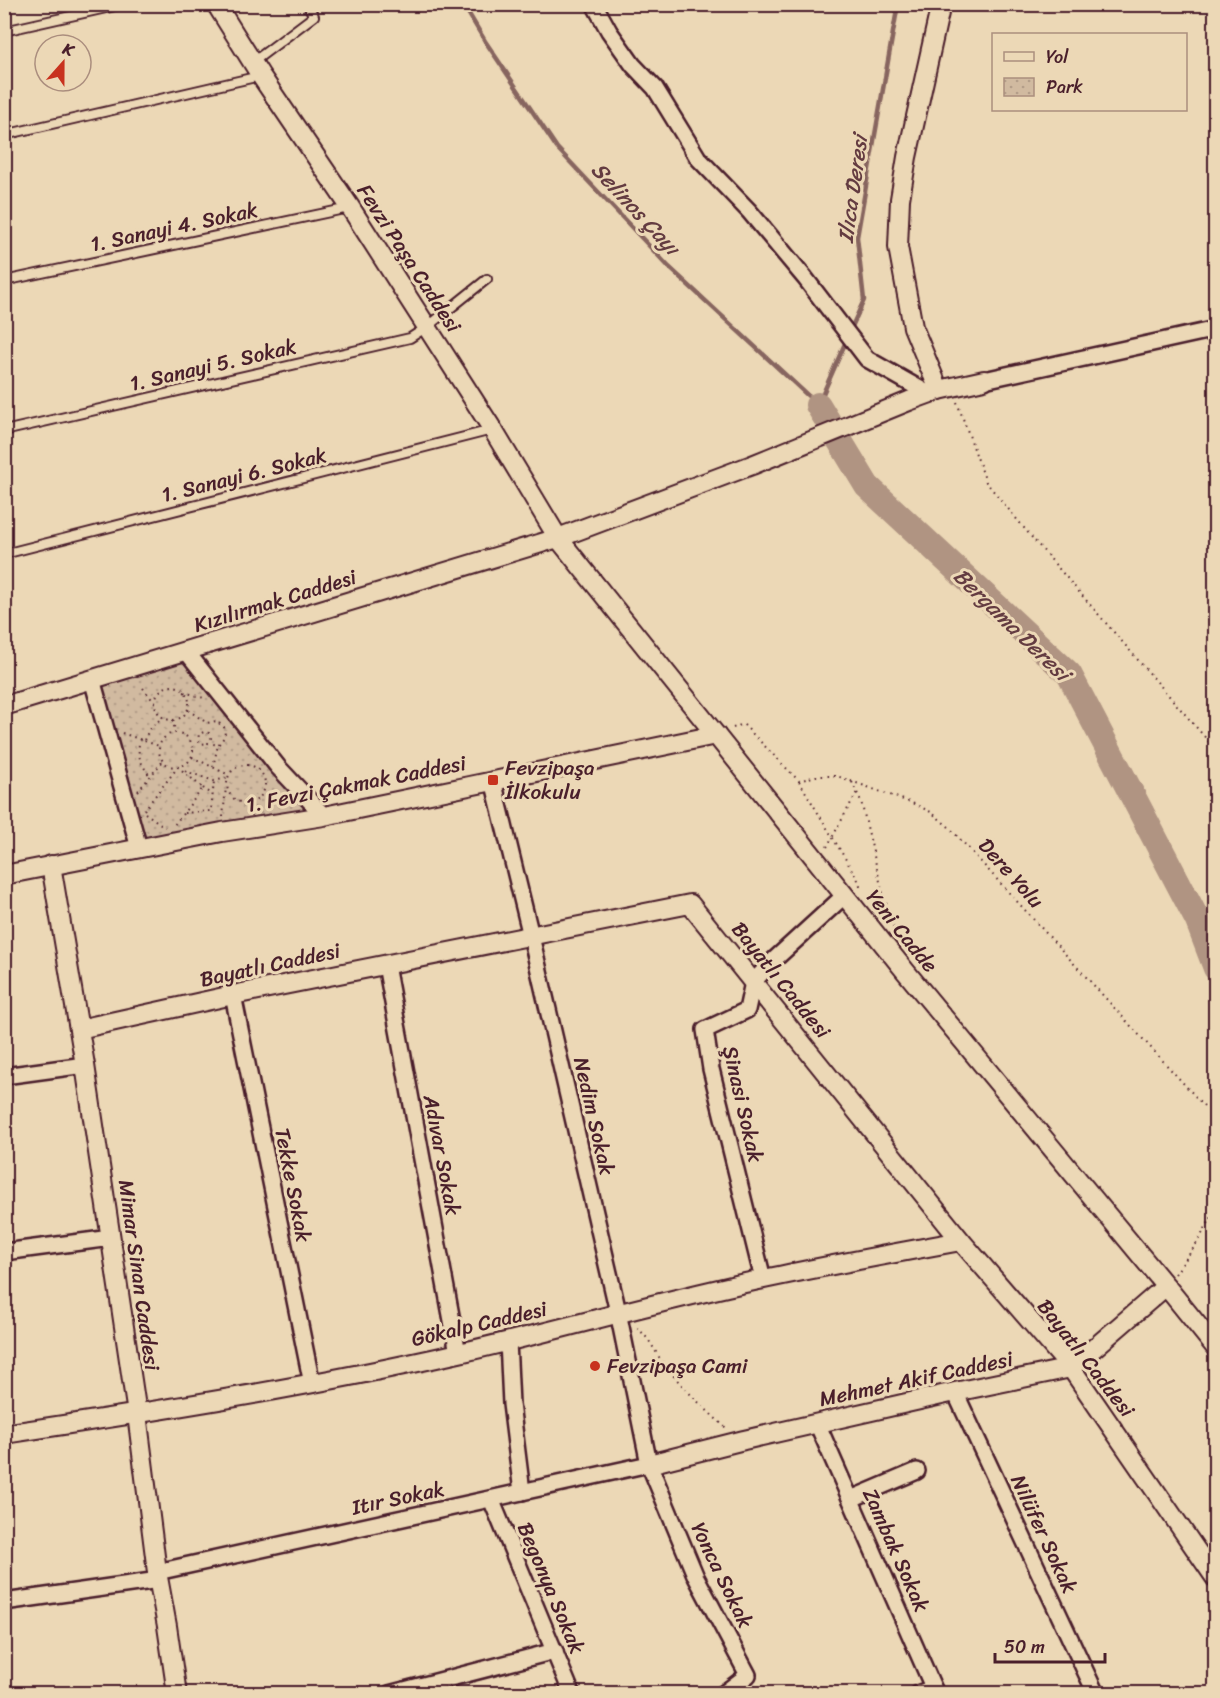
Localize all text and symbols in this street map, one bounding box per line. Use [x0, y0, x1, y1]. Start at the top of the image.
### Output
north arrow [33, 33, 93, 93]
legend [992, 33, 1187, 111]
text: K [58, 34, 79, 65]
text: Yol [1046, 41, 1069, 73]
text: Park [1046, 71, 1083, 103]
water label: Ilıca Deresi [826, 128, 880, 246]
water label: Selinos Çayı [581, 152, 691, 266]
street label: Fevzi Paşa Caddesi [346, 176, 472, 341]
street label: 1. Sanayi 4. Sokak [87, 191, 261, 263]
street label: 1. Sanayi 5. Sokak [126, 327, 300, 403]
street label: 1. Sanayi 6. Sokak [157, 436, 331, 514]
street label: Kızılırmak Caddesi [189, 558, 362, 644]
water label: Bergama Deresi [944, 558, 1082, 694]
street label: 1. Fevzi Çakmak Caddesi [243, 744, 470, 824]
place label: Fevzipaşa İlkokulu [504, 749, 595, 811]
marker: Fevzipaşa İlkokulu [486, 773, 500, 787]
street label: Dere Yolu [968, 829, 1054, 918]
street label: Yeni Cadde [856, 880, 948, 982]
street label: Bayatlı Caddesi [721, 913, 841, 1048]
street label: Bayatlı Caddesi [196, 931, 345, 998]
street label: Şinasi Sokak [711, 1042, 775, 1167]
street label: Nedim Sokak [562, 1053, 626, 1180]
street label: Adıvar Sokak [412, 1091, 472, 1219]
street label: Tekke Sokak [263, 1125, 323, 1246]
street label: Mimar Sinan Caddesi [107, 1177, 171, 1374]
street label: Gökalp Caddesi [407, 1290, 552, 1358]
street label: Bayatlı Caddesi [1027, 1290, 1146, 1427]
street label: Mehmet Akif Caddesi [816, 1340, 1018, 1418]
place label: Fevzipaşa Cami [607, 1347, 749, 1385]
marker: Fevzipaşa Cami [588, 1359, 602, 1373]
street label: Nilüfer Sokak [1000, 1468, 1088, 1600]
street label: Itır Sokak [347, 1470, 448, 1527]
street label: Zambak Sokak [852, 1482, 940, 1618]
street label: Yonca Sokak [680, 1515, 764, 1635]
street label: Begonya Sokak [506, 1516, 596, 1660]
scale bar [995, 1626, 1104, 1664]
text: 50 m [1004, 1631, 1045, 1663]

